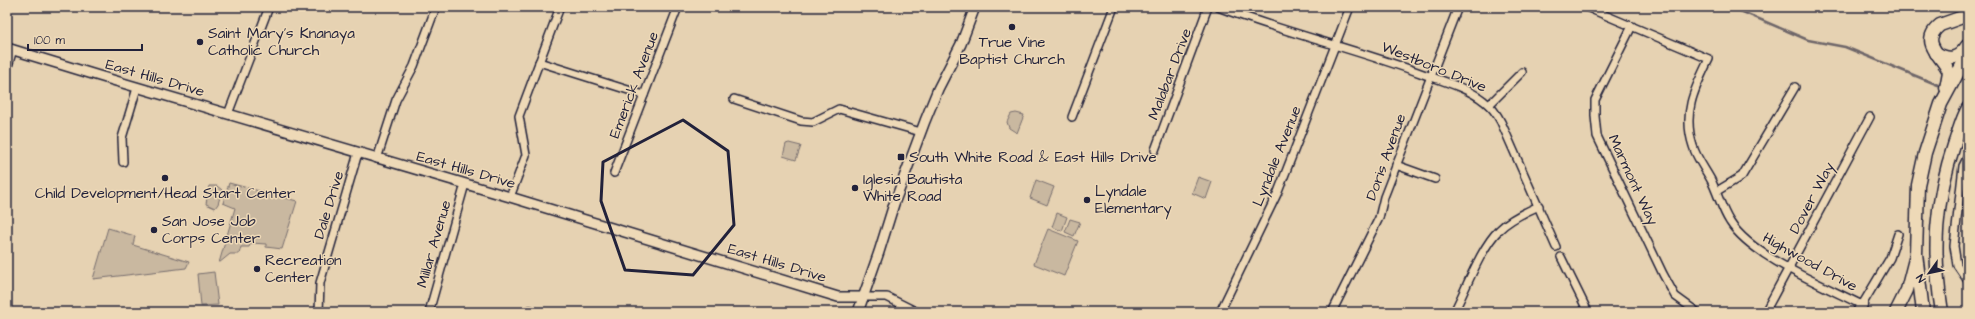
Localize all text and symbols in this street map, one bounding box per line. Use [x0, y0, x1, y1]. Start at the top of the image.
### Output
marker: True Vine Baptist Church [1007, 22, 1017, 32]
place label: Saint Mary’s Knanaya Catholic Church [208, 23, 355, 61]
street label: Malabar Drive [1143, 25, 1197, 123]
scale bar [28, 26, 142, 52]
street label: Emerick Avenue [604, 29, 664, 141]
text: 100 m [34, 32, 65, 49]
place label: True Vine Baptist Church [959, 32, 1065, 70]
street label: Westboro Drive [1378, 36, 1490, 98]
marker: Saint Mary’s Knanaya Catholic Church [195, 37, 205, 47]
street label: East Hills Drive [103, 54, 207, 102]
street label: Lyndale Avenue [1247, 103, 1308, 210]
street label: Doris Avenue [1361, 111, 1411, 203]
street label: Marmont Way [1602, 131, 1663, 229]
street label: East Hills Drive [414, 146, 518, 194]
place label: South White Road & East Hills Drive [909, 147, 1157, 168]
marker: South White Road & East Hills Drive [896, 152, 906, 162]
street label: Dover Way [1784, 158, 1841, 238]
street label: Dale Drive [309, 168, 349, 242]
place label: Iglesia Bautista White Road [863, 169, 963, 207]
marker: Child Development/Head Start Center [160, 173, 170, 183]
place label: Lyndale Elementary [1095, 181, 1172, 220]
place label: Child Development/Head Start Center [35, 183, 295, 204]
marker: Iglesia Bautista White Road [850, 183, 860, 193]
marker: Lyndale Elementary [1082, 195, 1092, 205]
street label: Millar Avenue [411, 198, 457, 290]
place label: San Jose Job Corps Center [162, 211, 260, 249]
marker: San Jose Job Corps Center [149, 225, 159, 235]
street label: Highwood Drive [1758, 227, 1861, 298]
street label: East Hills Drive [725, 238, 829, 288]
place label: Recreation Center [265, 250, 342, 288]
north arrow [1909, 253, 1949, 293]
marker: Recreation Center [252, 264, 262, 274]
text: N [1913, 271, 1929, 285]

